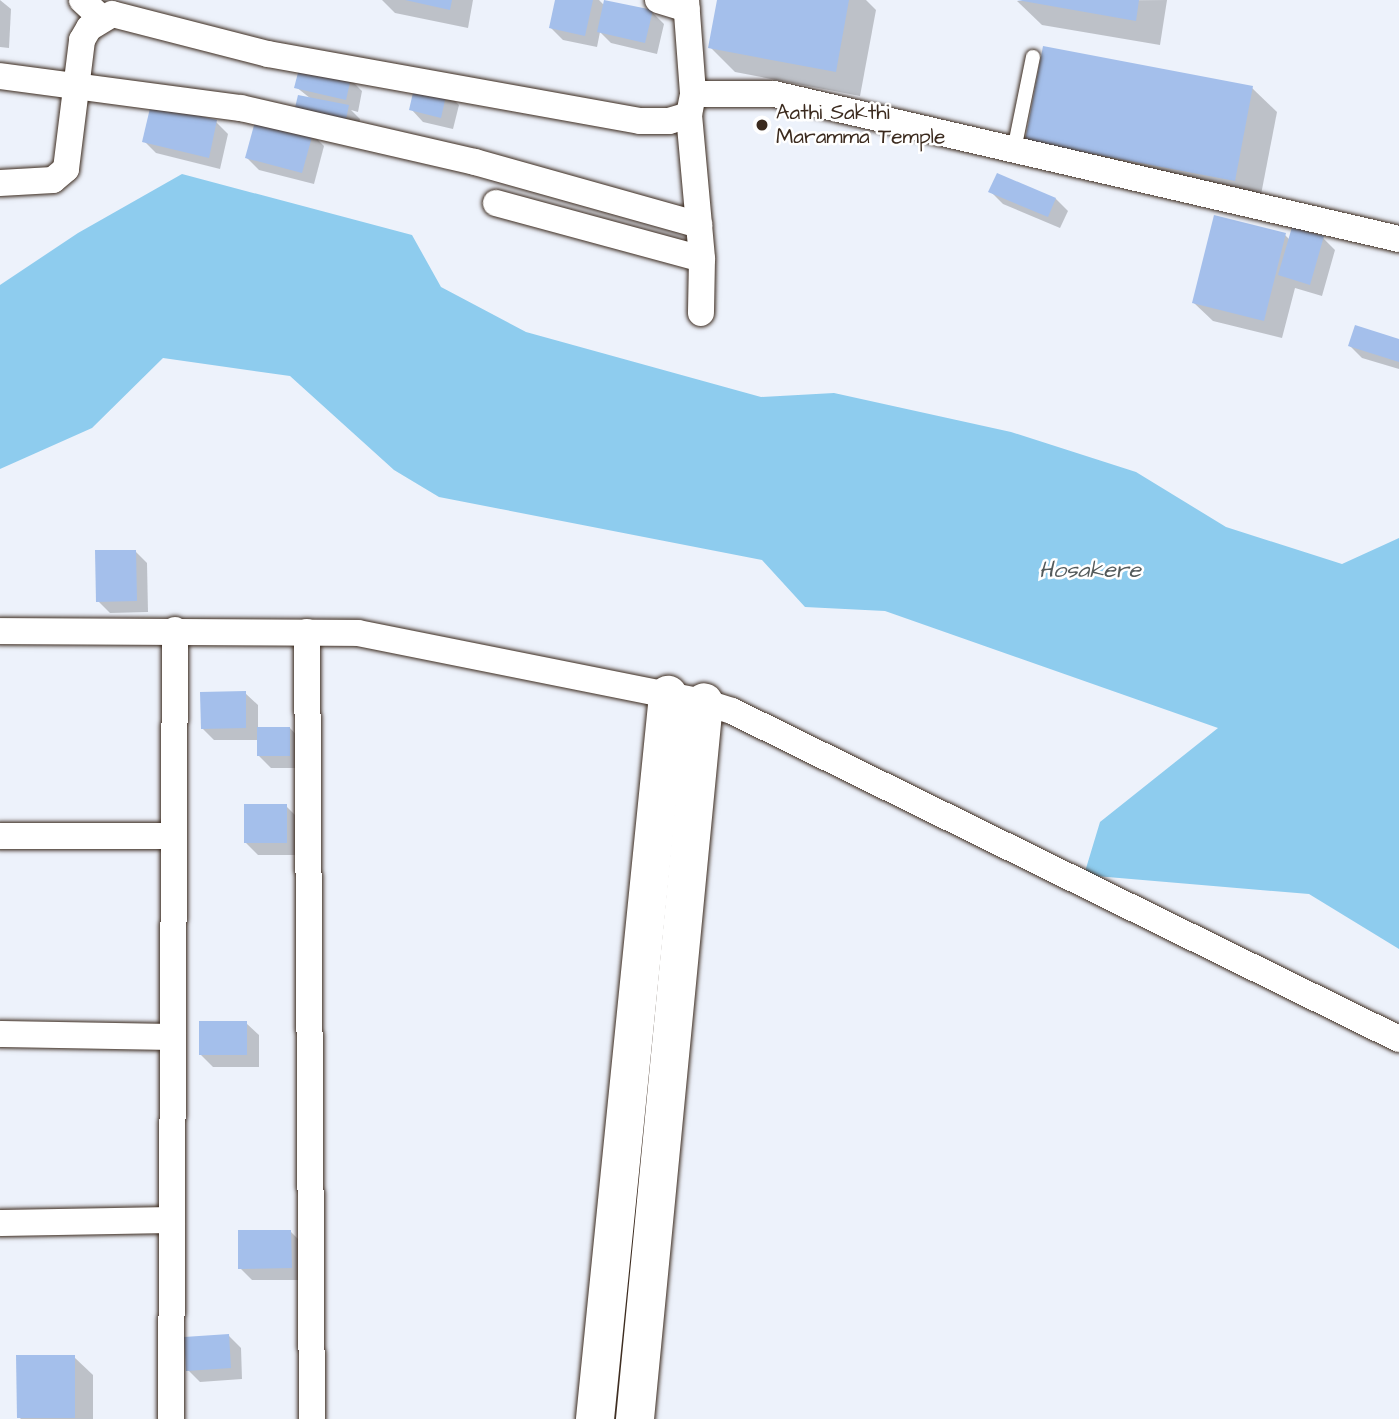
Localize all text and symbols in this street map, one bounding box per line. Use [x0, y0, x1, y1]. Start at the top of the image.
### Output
place label: Aathi Sakthi Maramma Temple [776, 100, 945, 150]
marker: Aathi Sakthi Maramma Temple [754, 117, 770, 133]
water label: Hosakere [1039, 556, 1141, 584]

